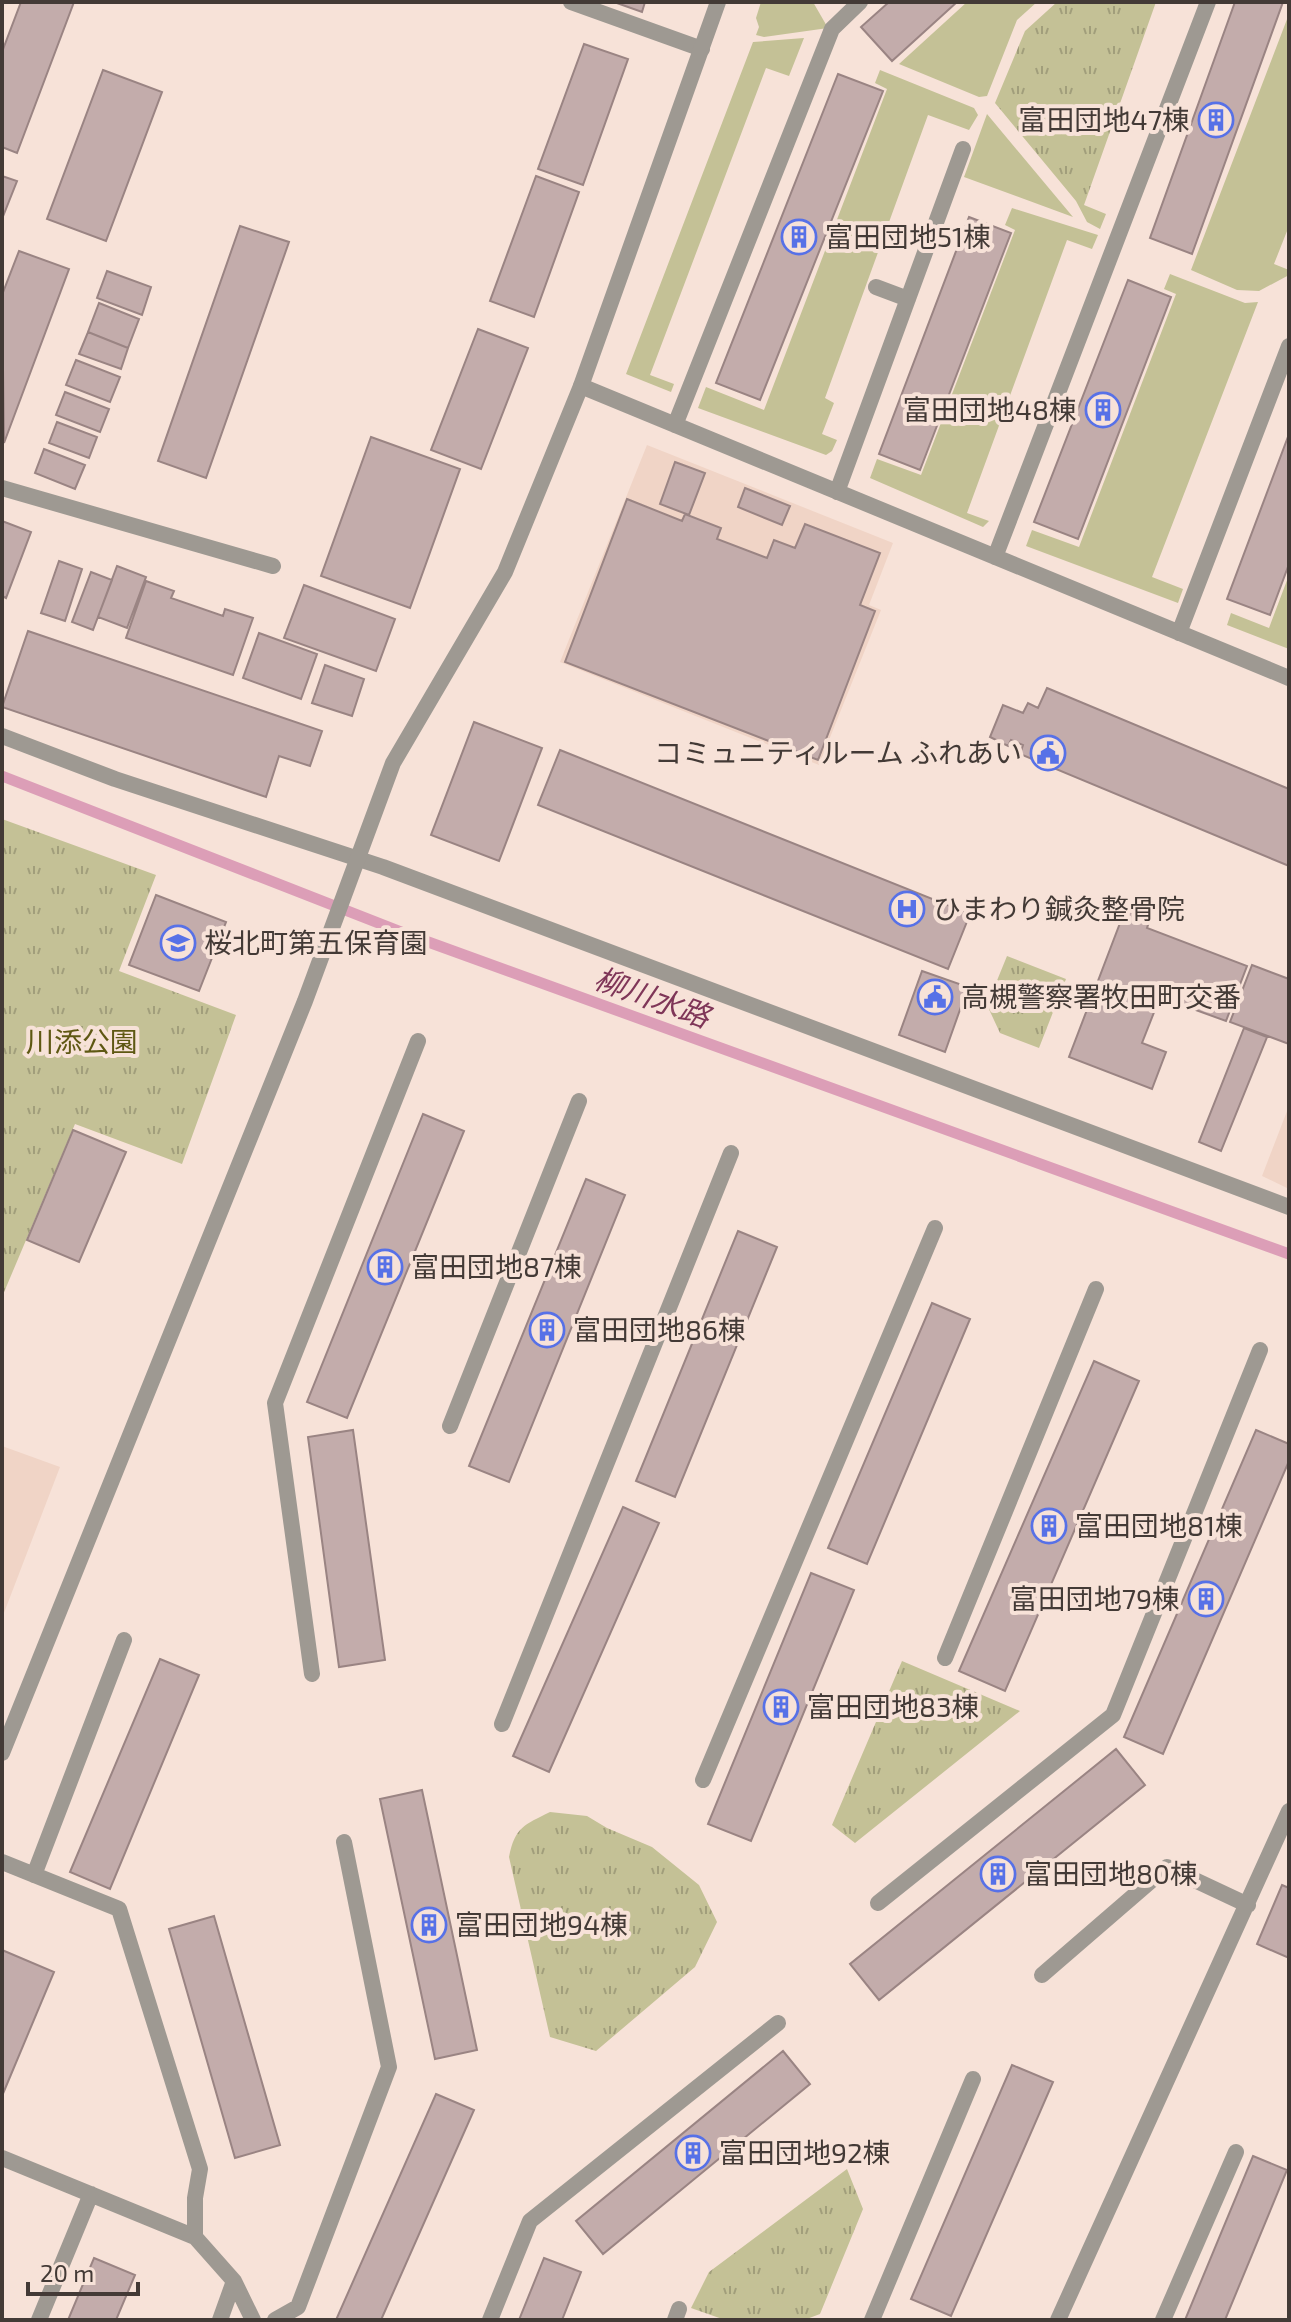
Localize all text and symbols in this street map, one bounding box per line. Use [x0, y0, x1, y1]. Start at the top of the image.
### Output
building icon: 富田団地47棟 [1197, 101, 1235, 139]
place label: 富田団地47棟 [1018, 102, 1190, 136]
building icon: 富田団地51棟 [780, 218, 818, 256]
place label: 富田団地51棟 [825, 219, 991, 253]
building icon: 富田団地48棟 [1084, 391, 1122, 429]
place label: 富田団地48棟 [903, 392, 1077, 426]
public building icon: コミュニティルーム ふれあい [1029, 734, 1067, 772]
place label: コミュニティルーム ふれあい [654, 735, 1022, 769]
hospital icon: ひまわり鍼灸整骨院 [888, 890, 926, 928]
place label: ひまわり鍼灸整骨院 [933, 891, 1185, 925]
school or university icon: 桜北町第五保育園 [159, 924, 197, 962]
place label: 桜北町第五保育園 [204, 925, 428, 959]
water label: 柳川水路 [590, 959, 718, 1035]
public building icon: 高槻警察署牧田町交番 [916, 978, 954, 1016]
place label: 高槻警察署牧田町交番 [961, 979, 1241, 1013]
park label: 川添公園 [26, 1024, 138, 1058]
building icon: 富田団地87棟 [366, 1248, 404, 1286]
place label: 富田団地87棟 [411, 1249, 582, 1283]
building icon: 富田団地86棟 [528, 1311, 566, 1349]
place label: 富田団地86棟 [573, 1312, 746, 1346]
building icon: 富田団地81棟 [1030, 1507, 1068, 1545]
place label: 富田団地81棟 [1075, 1508, 1243, 1542]
building icon: 富田団地79棟 [1187, 1580, 1225, 1618]
place label: 富田団地79棟 [1010, 1581, 1180, 1615]
building icon: 富田団地83棟 [762, 1688, 800, 1726]
place label: 富田団地83棟 [807, 1689, 980, 1723]
building icon: 富田団地80棟 [979, 1855, 1017, 1893]
place label: 富田団地80棟 [1024, 1856, 1198, 1890]
building icon: 富田団地94棟 [410, 1906, 448, 1944]
place label: 富田団地94棟 [455, 1907, 628, 1941]
building icon: 富田団地92棟 [674, 2134, 712, 2172]
place label: 富田団地92棟 [719, 2135, 891, 2169]
scale bar [28, 2246, 138, 2296]
text: 20 m [40, 2258, 94, 2287]

